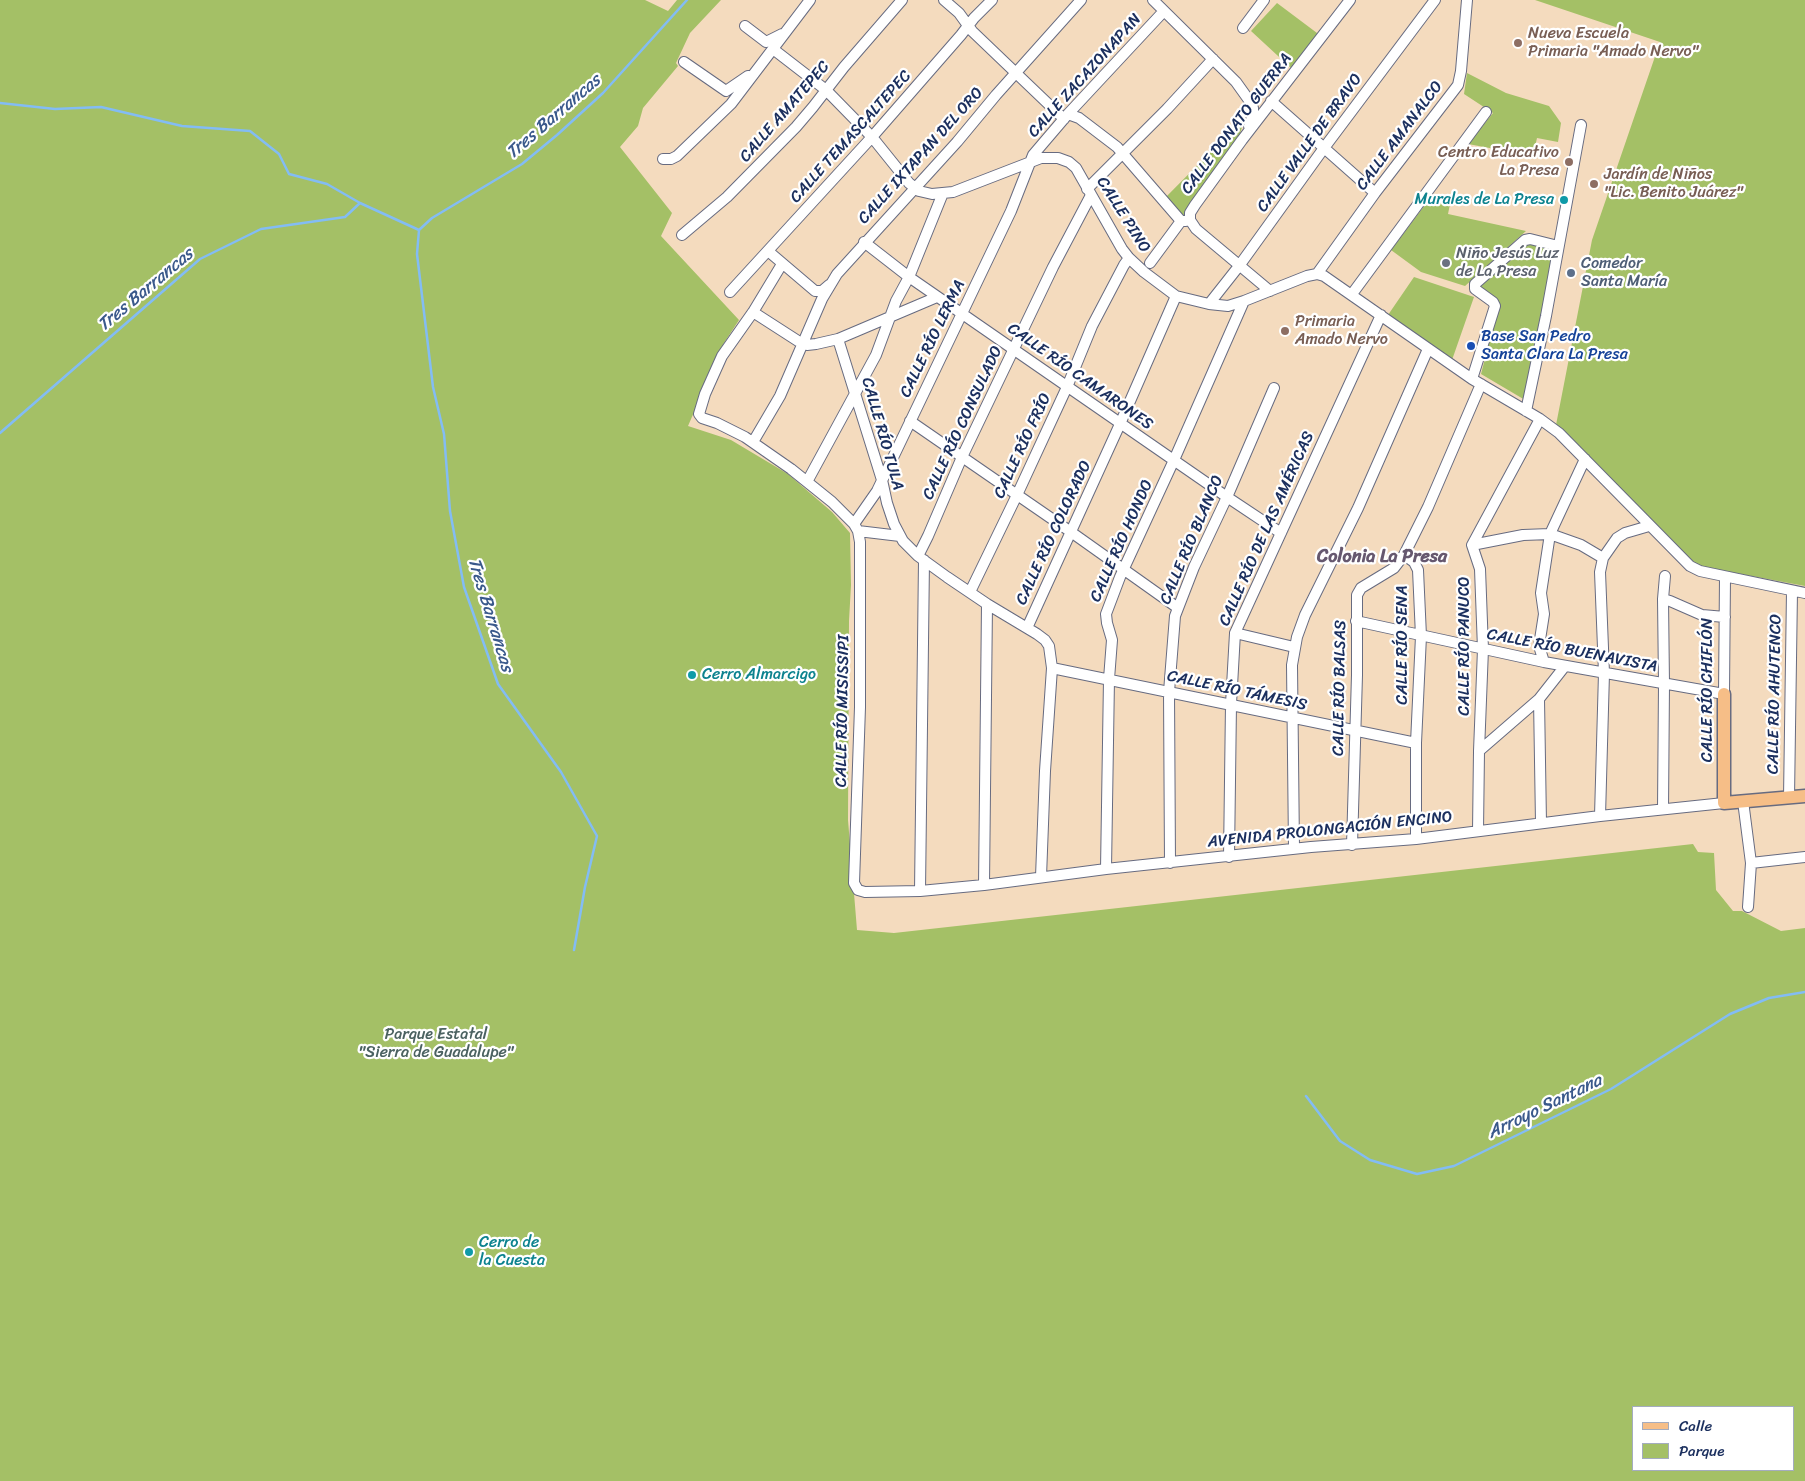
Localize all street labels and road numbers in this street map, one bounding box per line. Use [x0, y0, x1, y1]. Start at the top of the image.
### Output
street label: CALLE ZACAZONAPAN [1024, 10, 1146, 142]
street label: CALLE DONATO GUERRA [1178, 50, 1296, 198]
street label: CALLE AMATEPEC [736, 58, 834, 166]
street label: CALLE TEMASCALTEPEC [786, 67, 916, 207]
street label: CALLE VALLE DE BRAVO [1253, 70, 1367, 216]
street label: CALLE AMANALCO [1353, 78, 1447, 194]
street label: CALLE IXTAPAN DEL ORO [855, 84, 987, 228]
street label: CALLE PINO [1092, 173, 1154, 257]
street label: CALLE RÍO LERMA [896, 277, 970, 401]
street label: CALLE RÍO CAMARONES [1003, 319, 1157, 435]
street label: CALLE RÍO CONSULADO [919, 343, 1007, 503]
street label: CALLE RÍO TULA [857, 376, 907, 492]
street label: CALLE RÍO FRÍO [990, 390, 1056, 502]
street label: CALLE RÍO DE LAS AMÉRICAS [1215, 429, 1319, 629]
street label: CALLE RÍO COLORADO [1012, 458, 1096, 608]
street label: CALLE RÍO BLANCO [1156, 473, 1228, 607]
street label: CALLE RÍO HONDO [1086, 477, 1158, 605]
street label: CALLE RÍO PANUCO [1455, 576, 1475, 716]
street label: CALLE RÍO SENA [1393, 585, 1413, 705]
street label: CALLE RÍO AHUTENCO [1764, 614, 1786, 774]
street label: CALLE RÍO CHIFLÓN [1698, 618, 1718, 762]
street label: CALLE RÍO BALSAS [1329, 620, 1351, 756]
street label: CALLE RÍO BUENAVISTA [1485, 625, 1659, 677]
street label: CALLE RÍO MISISSIPI [832, 635, 854, 787]
street label: CALLE RÍO TÁMESIS [1165, 667, 1309, 715]
street label: AVENIDA PROLONGACIÓN ENCINO [1207, 808, 1453, 852]

